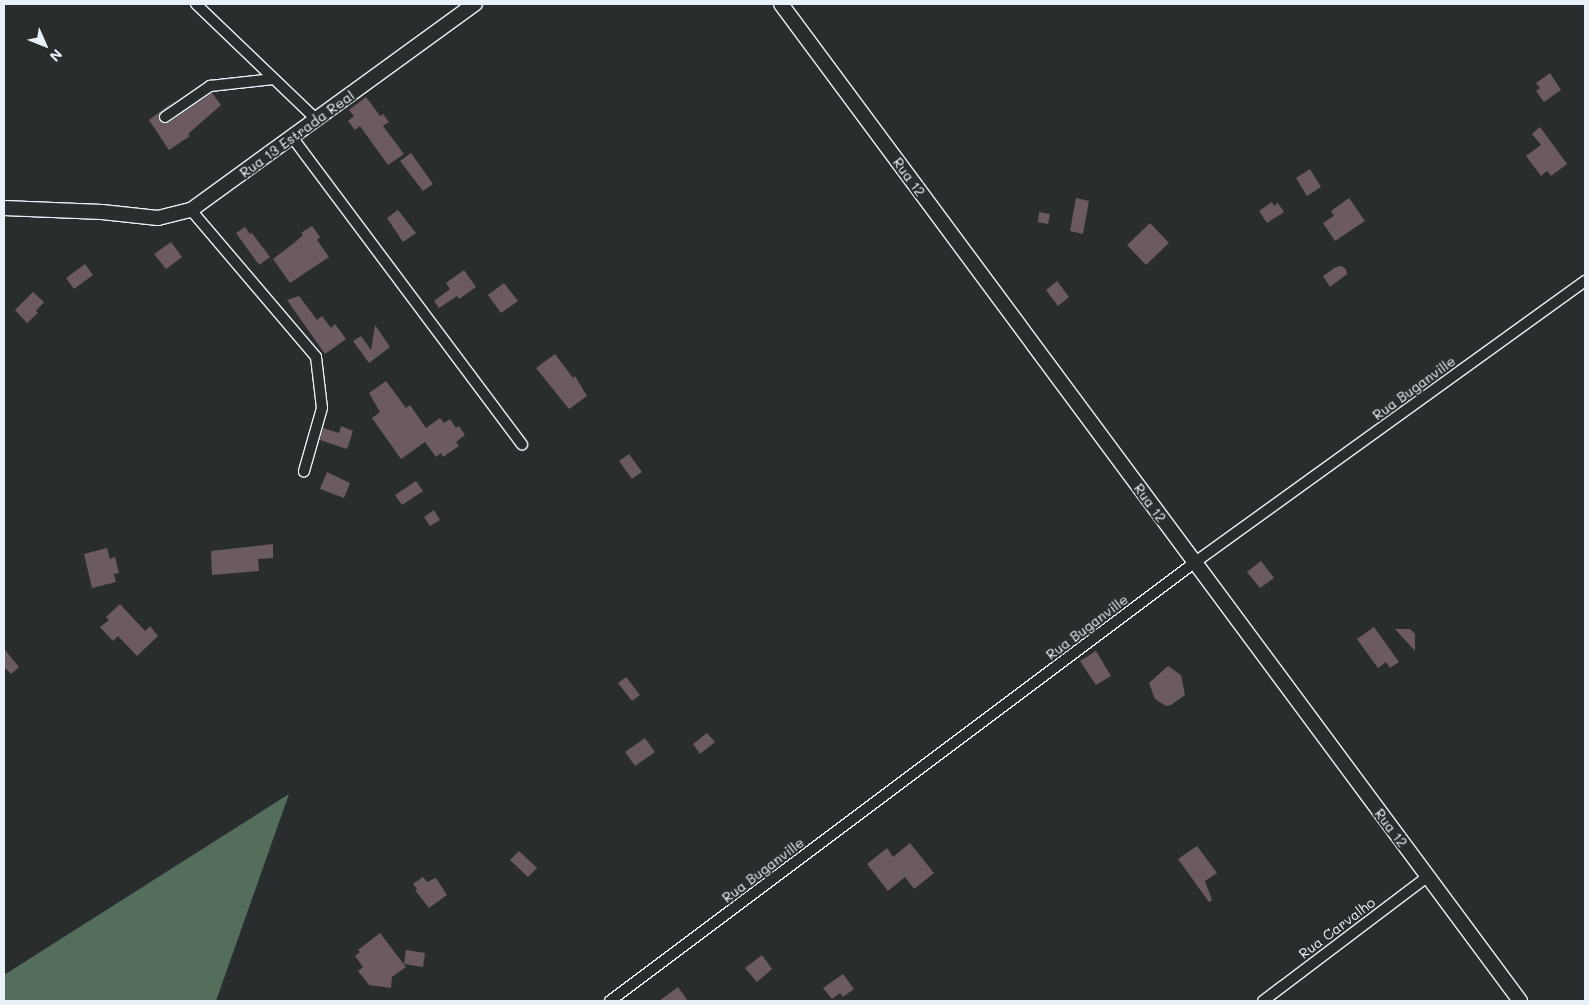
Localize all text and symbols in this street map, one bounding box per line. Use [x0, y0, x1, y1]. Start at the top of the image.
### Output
north arrow [20, 20, 70, 70]
text: N [46, 45, 67, 66]
street label: Rua 13 Estrada Real [236, 87, 358, 181]
street label: Rua 12 [889, 154, 929, 200]
street label: Rua Buganville [1369, 352, 1459, 424]
street label: Rua 12 [1130, 480, 1170, 526]
street label: Rua Buganville [1043, 591, 1131, 663]
street label: Rua 12 [1371, 805, 1411, 851]
street label: Rua Buganville [719, 834, 807, 906]
street label: Rua Carvalho [1295, 894, 1379, 962]

